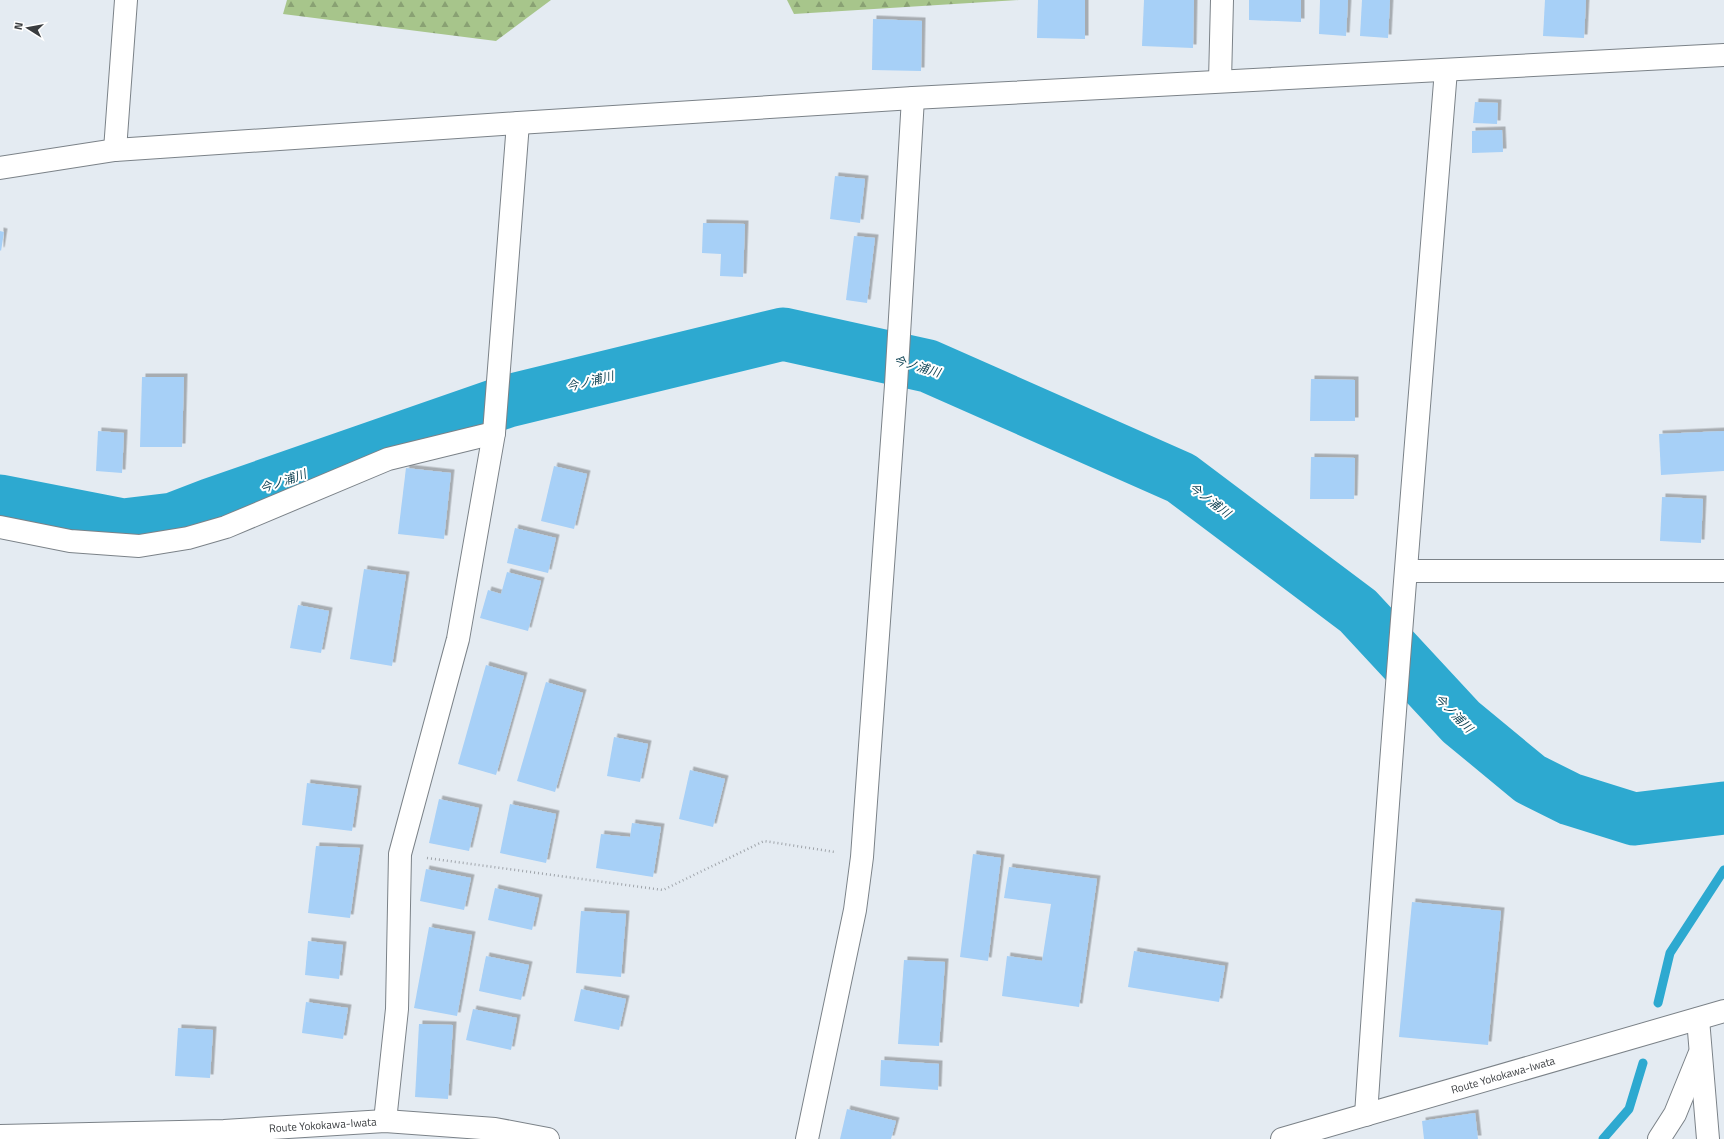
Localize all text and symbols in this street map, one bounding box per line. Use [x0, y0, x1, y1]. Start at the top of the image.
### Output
north arrow [8, 8, 48, 48]
text: N [10, 21, 27, 31]
water label: 今ノ浦川 [891, 350, 945, 382]
water label: 今ノ浦川 [564, 365, 618, 396]
water label: 今ノ浦川 [257, 464, 311, 498]
water label: 今ノ浦川 [1185, 478, 1236, 523]
water label: 今ノ浦川 [1430, 689, 1479, 738]
street label: Route Yokokawa-Iwata [1449, 1052, 1557, 1098]
street label: Route Yokokawa-Iwata [269, 1114, 377, 1136]

